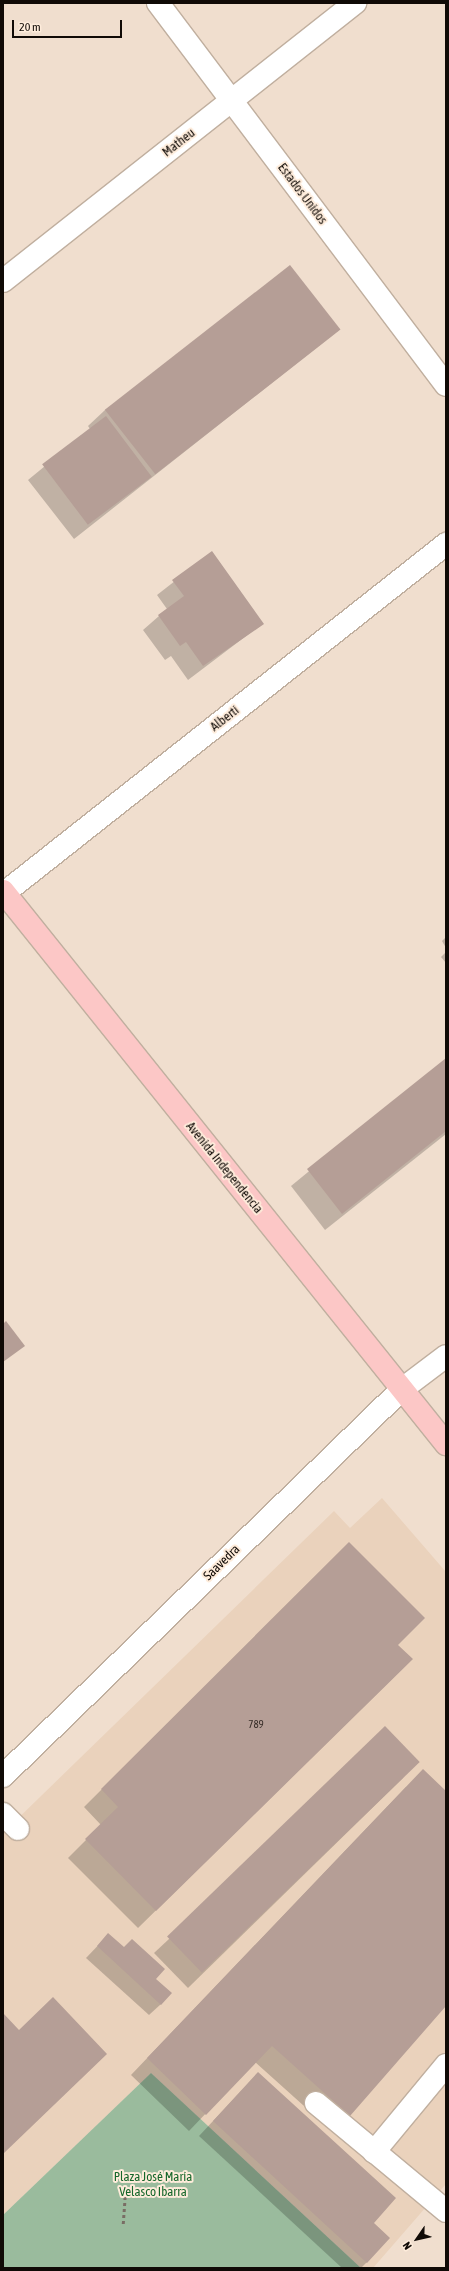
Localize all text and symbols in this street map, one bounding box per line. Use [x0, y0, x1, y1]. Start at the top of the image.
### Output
scale bar [14, 12, 124, 38]
text: 20 m [19, 20, 41, 34]
street label: Matheu [160, 125, 198, 161]
street label: Estados Unidos [274, 160, 330, 228]
street label: Alberti [207, 703, 243, 735]
street label: Avenida Independencia [182, 1119, 266, 1217]
street label: Saavedra [201, 1542, 243, 1584]
house number: 789 [248, 1717, 264, 1731]
park label: Plaza José María Velasco Ibarra [114, 2170, 192, 2201]
north arrow [397, 2219, 437, 2259]
text: N [400, 2240, 414, 2252]

